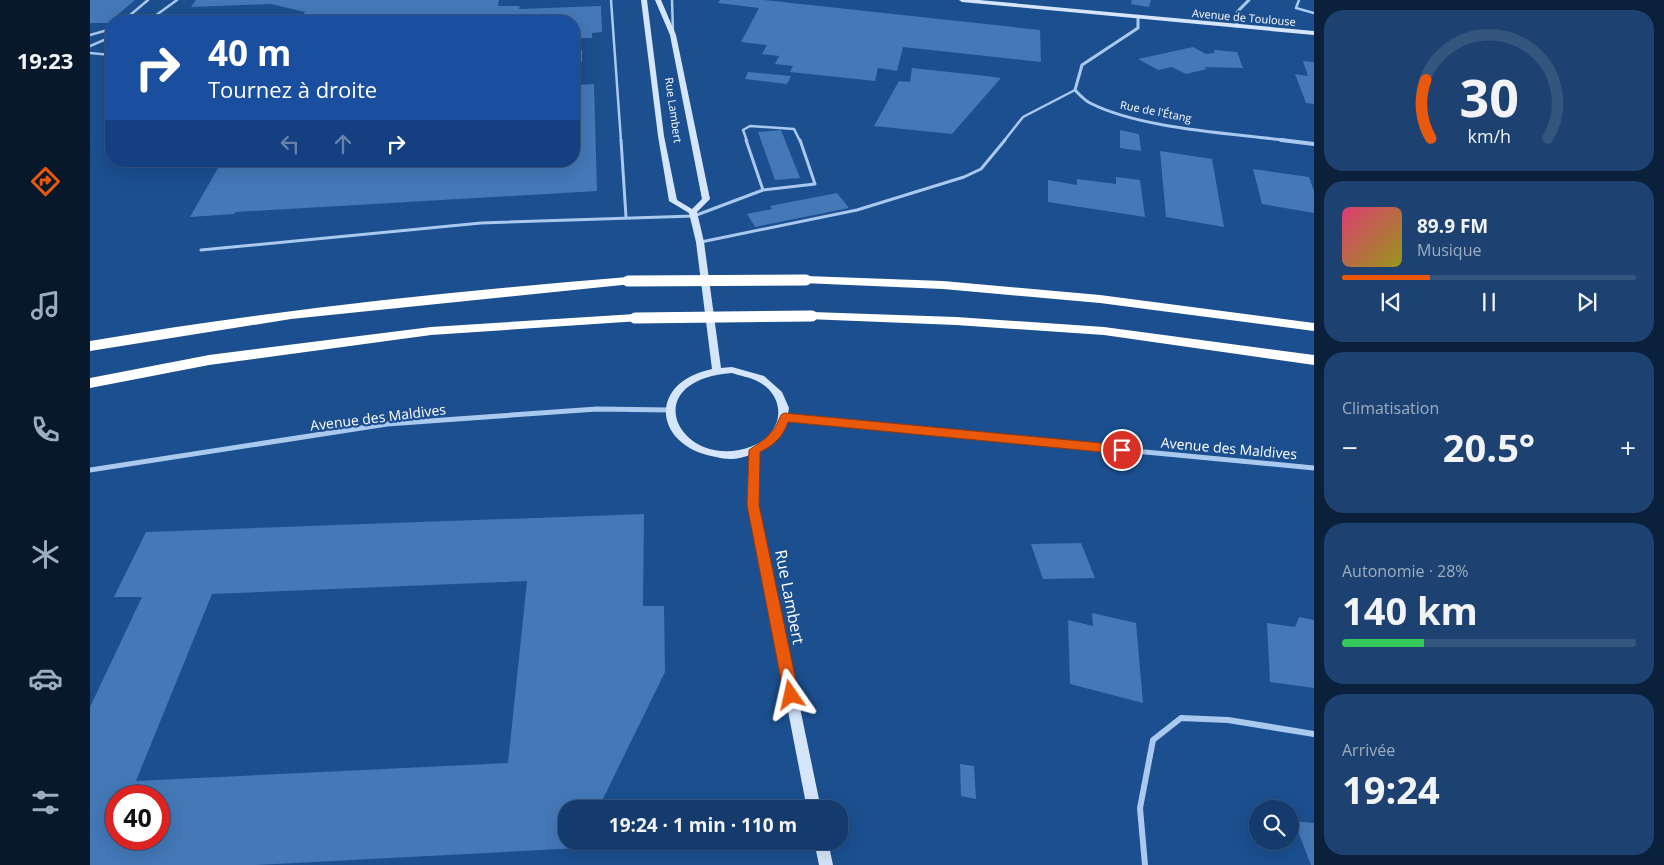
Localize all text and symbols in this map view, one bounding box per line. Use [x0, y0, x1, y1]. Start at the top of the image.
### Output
street label: Avenue de Toulouse [1192, 5, 1296, 29]
text: 40 m [208, 29, 291, 76]
icon: right [125, 35, 190, 100]
text: 19:23 [17, 45, 73, 75]
text: 30 [1459, 61, 1519, 132]
text: Tournez à droite [208, 74, 377, 104]
street label: Rue Lambert [662, 76, 686, 144]
street label: Rue de l'Étang [1119, 97, 1193, 125]
text: km/h [1467, 124, 1511, 148]
icon: left [276, 130, 304, 158]
icon: ahead [329, 130, 357, 158]
icon: right [382, 130, 410, 158]
icon: directions [28, 164, 63, 199]
text: 89.9 FM [1417, 213, 1488, 239]
text: Musique [1417, 239, 1481, 261]
icon: music [28, 288, 63, 323]
icon: previous [1377, 288, 1405, 316]
icon: pause [1475, 288, 1503, 316]
icon: next [1573, 288, 1601, 316]
text: Climatisation [1342, 397, 1439, 419]
street label: Avenue des Maldives [309, 399, 447, 435]
icon: phone [28, 412, 63, 447]
text: 20.5° [1443, 421, 1535, 473]
text: − [1342, 428, 1358, 466]
text: + [1620, 428, 1636, 466]
pin [1101, 429, 1143, 471]
street label: Avenue des Maldives [1160, 433, 1298, 463]
icon: arrive [1108, 436, 1136, 464]
icon: climate [28, 537, 63, 572]
street label: Rue Lambert [770, 548, 810, 646]
text: Autonomie · 28% [1342, 560, 1469, 582]
text: 140 km [1342, 584, 1478, 636]
icon: car [28, 661, 63, 696]
position arrow [764, 668, 816, 720]
text: Arrivée [1342, 739, 1395, 761]
text: 19:24 [1342, 763, 1440, 815]
icon: filters [28, 785, 63, 820]
speed limit sign: 40 [105, 785, 170, 850]
map controls [1249, 800, 1299, 850]
button: search [1249, 800, 1299, 850]
text: 19:24 · 1 min · 110 m [609, 812, 797, 838]

